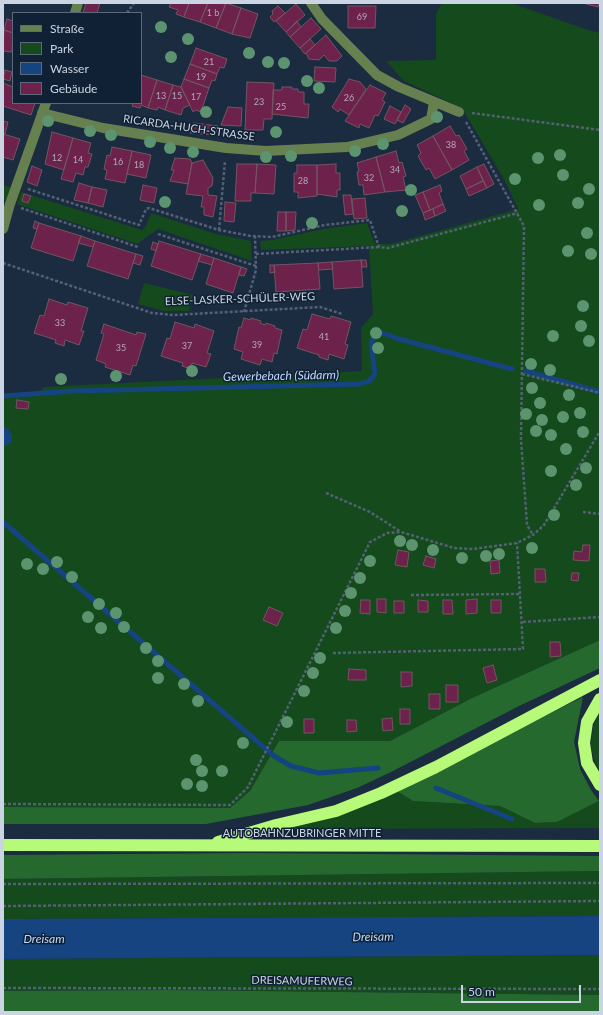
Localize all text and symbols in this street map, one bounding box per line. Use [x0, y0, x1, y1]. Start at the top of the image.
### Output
house number: 1 b [207, 8, 219, 18]
legend [12, 12, 142, 104]
house number: 69 [357, 12, 367, 22]
text: Straße [50, 21, 84, 36]
text: Park [50, 41, 73, 56]
house number: 21 [204, 57, 214, 67]
text: Wasser [50, 61, 89, 76]
house number: 19 [196, 72, 206, 82]
text: Gebäude [50, 81, 97, 96]
house number: 13 [156, 91, 166, 101]
house number: 15 [172, 91, 182, 101]
house number: 17 [191, 92, 201, 102]
house number: 26 [344, 93, 354, 103]
house number: 23 [254, 97, 264, 107]
house number: 25 [276, 102, 286, 112]
street label: RICARDA-HUCH-STRASSE [122, 112, 256, 144]
house number: 38 [446, 140, 456, 150]
house number: 12 [52, 153, 62, 163]
house number: 14 [73, 155, 83, 165]
house number: 16 [113, 157, 123, 167]
house number: 18 [134, 160, 144, 170]
house number: 34 [390, 165, 400, 175]
house number: 32 [364, 173, 374, 183]
house number: 28 [298, 176, 308, 186]
street label: ELSE-LASKER-SCHÜLER-WEG [165, 290, 315, 308]
house number: 33 [55, 318, 65, 328]
house number: 41 [319, 332, 329, 342]
house number: 39 [252, 340, 262, 350]
house number: 37 [182, 341, 192, 351]
house number: 35 [116, 343, 126, 353]
water label: Gewerbebach (Südarm) [223, 368, 339, 384]
street label: AUTOBAHNZUBRINGER MITTE [223, 826, 381, 840]
water label: Dreisam [352, 929, 394, 945]
water label: Dreisam [23, 932, 65, 946]
street label: DREISAMUFERWEG [251, 974, 353, 988]
scale bar [463, 977, 583, 1003]
text: 50 m [468, 984, 495, 999]

